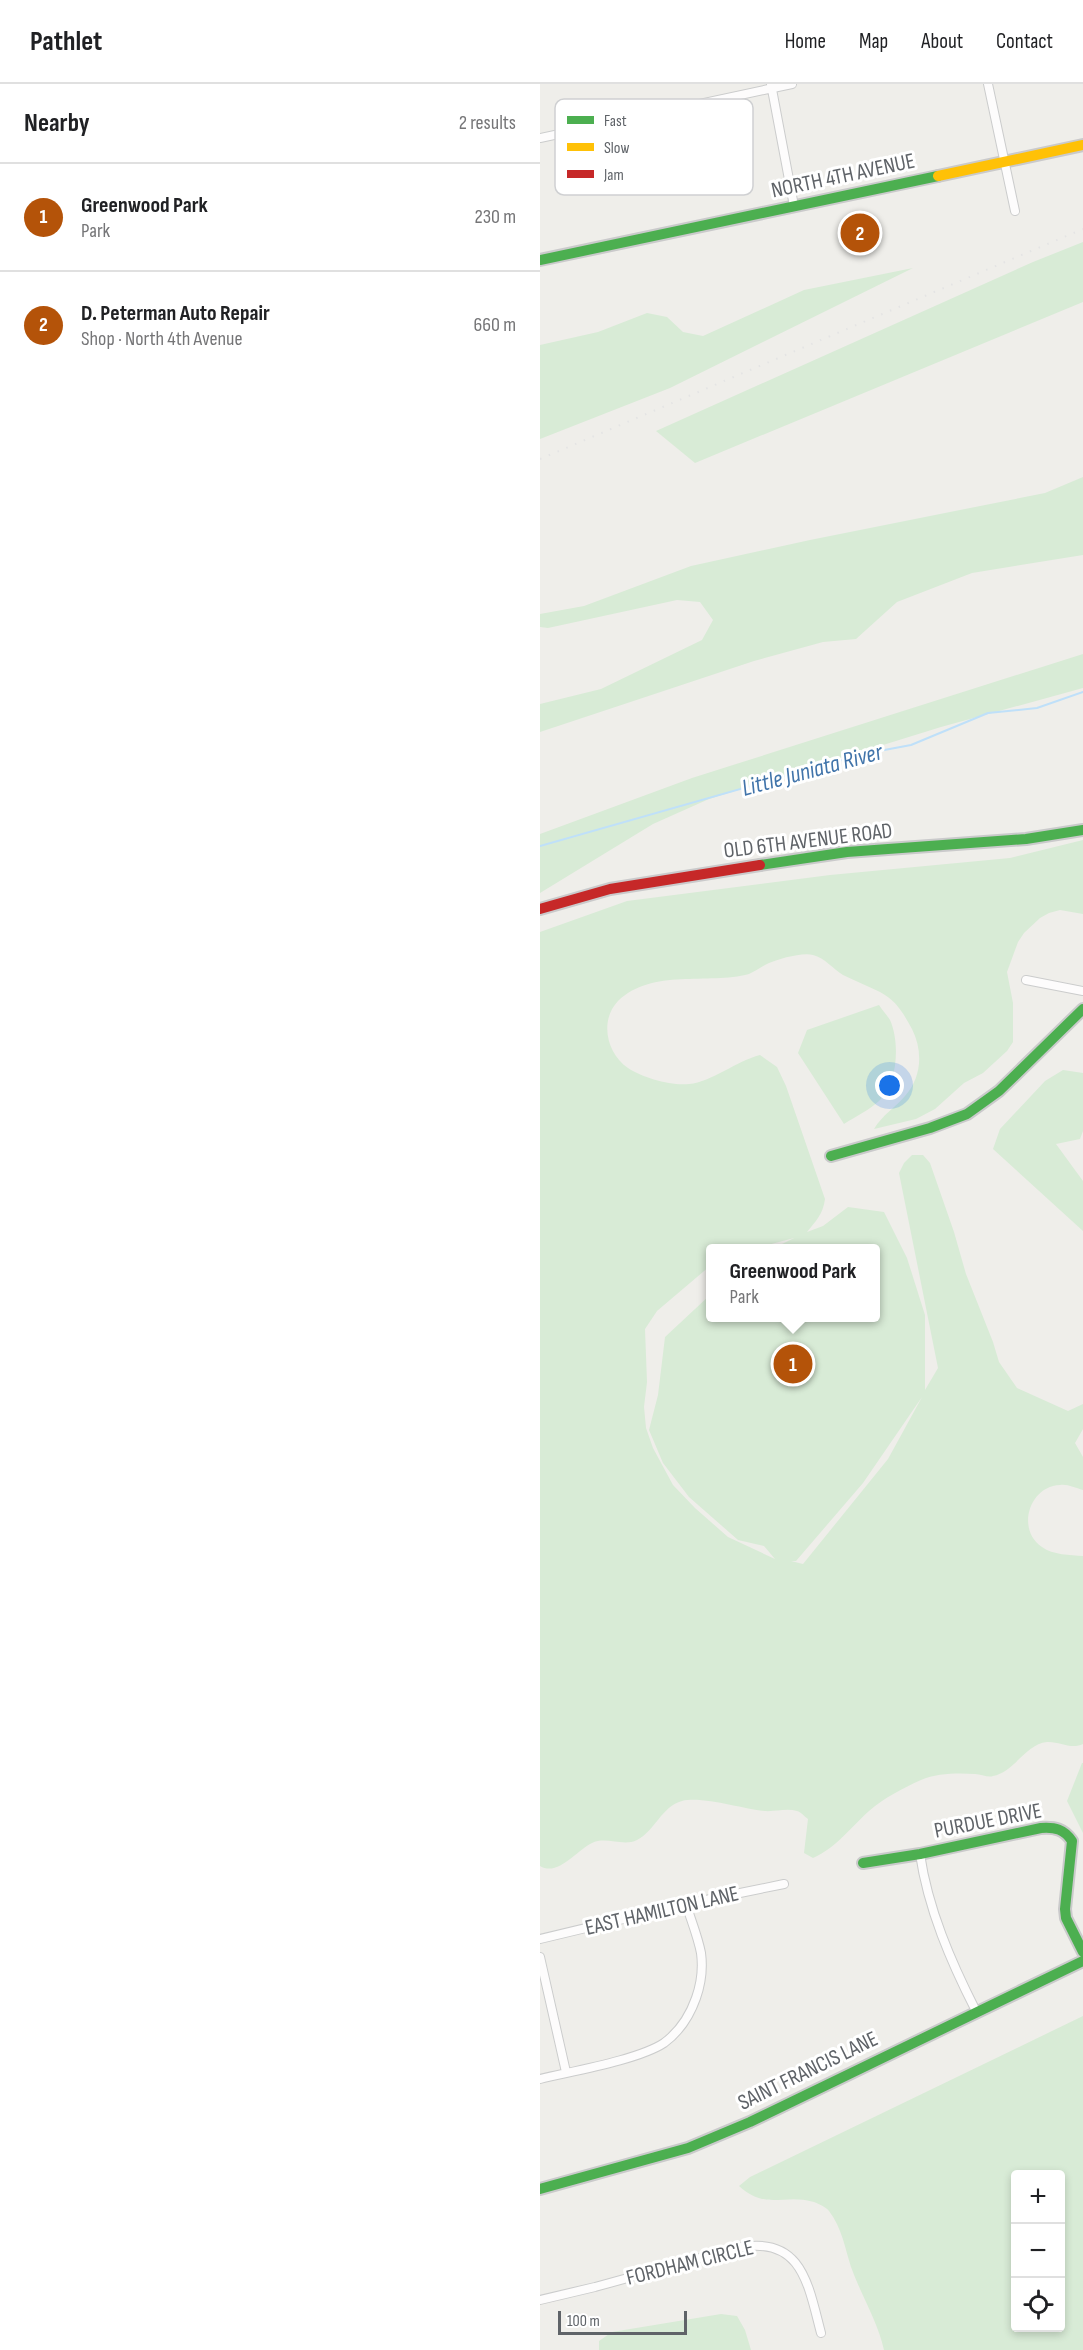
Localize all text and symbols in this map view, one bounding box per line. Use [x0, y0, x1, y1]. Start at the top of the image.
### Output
text: Pathlet [30, 25, 102, 58]
text: Home [785, 29, 826, 54]
text: Map [859, 29, 888, 54]
text: About [921, 29, 963, 54]
text: Contact [996, 29, 1053, 54]
legend [555, 99, 753, 195]
text: Nearby [24, 108, 90, 139]
text: 2 results [459, 111, 516, 135]
text: Fast [604, 112, 627, 131]
text: Slow [604, 139, 629, 158]
street label: NORTH 4TH AVENUE [769, 148, 917, 204]
text: Jam [603, 166, 624, 185]
text: Greenwood Park [81, 192, 208, 219]
text: 1 [40, 205, 47, 229]
text: 230 m [474, 205, 516, 229]
pin: 2 [840, 210, 880, 256]
text: Park [81, 219, 110, 243]
text: D. Peterman Auto Repair [81, 300, 270, 327]
text: 2 [39, 313, 48, 337]
text: 660 m [474, 313, 516, 337]
text: Shop · North 4th Avenue [81, 327, 242, 351]
water label: Little Juniata River [739, 737, 887, 803]
street label: OLD 6TH AVENUE ROAD [722, 817, 894, 865]
your location [875, 1071, 904, 1100]
popup [706, 1244, 880, 1322]
text: Greenwood Park [730, 1258, 856, 1285]
text: Park [730, 1285, 759, 1309]
pin: 1 [774, 1342, 812, 1386]
street label: PURDUE DRIVE [932, 1797, 1044, 1845]
street label: EAST HAMILTON LANE [582, 1880, 742, 1942]
street label: SAINT FRANCIS LANE [734, 2025, 882, 2117]
map controls [1011, 2170, 1065, 2332]
button: + [1011, 2170, 1065, 2224]
button: − [1011, 2224, 1065, 2278]
street label: FORDHAM CIRCLE [623, 2234, 757, 2292]
button: locate [1011, 2278, 1065, 2332]
scale bar [558, 2308, 687, 2336]
text: 100 m [567, 2312, 600, 2331]

